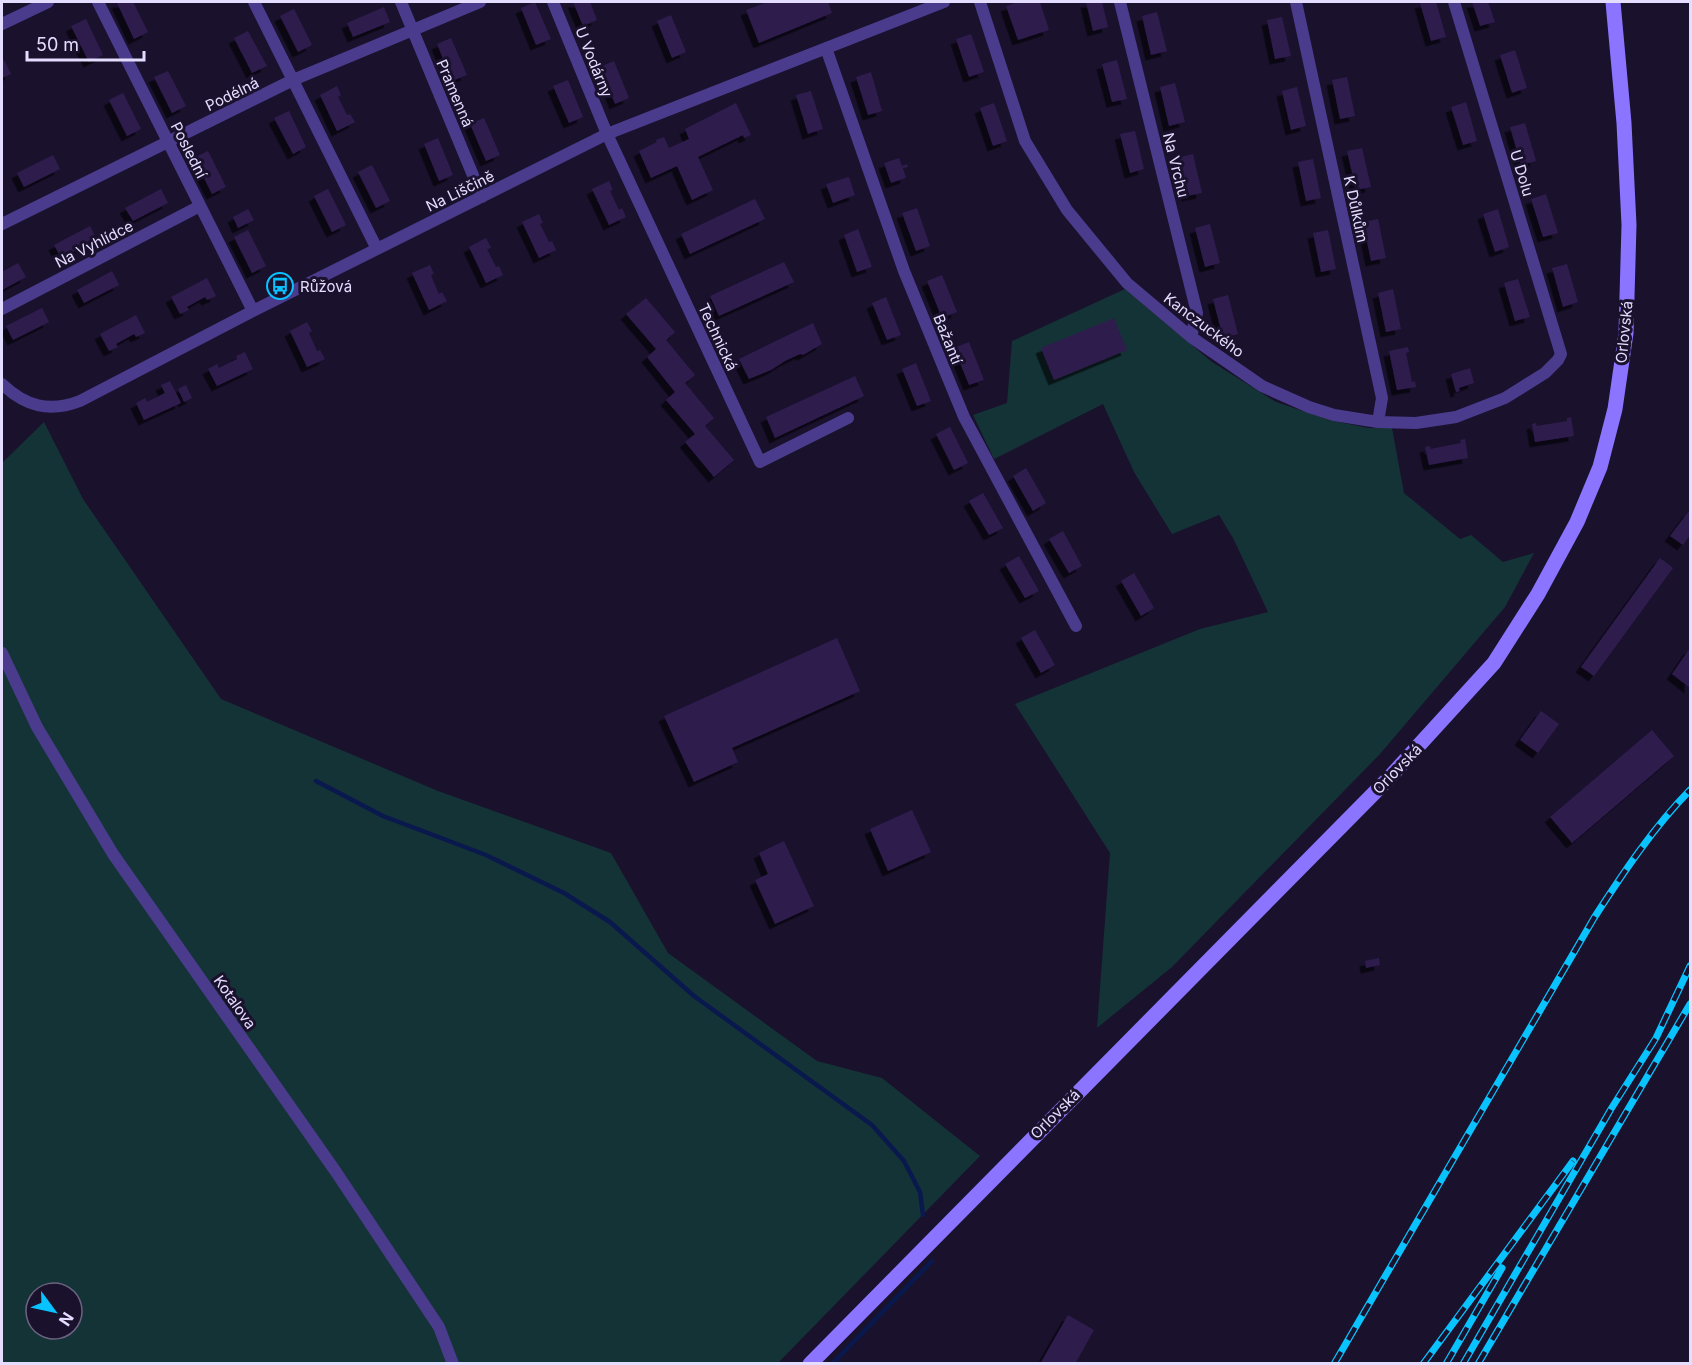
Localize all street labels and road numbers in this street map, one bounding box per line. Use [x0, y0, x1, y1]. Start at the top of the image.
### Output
street label: U Vodárny [571, 24, 617, 101]
street label: Pramenná [432, 56, 478, 130]
street label: Podélná [202, 73, 262, 115]
street label: Poslední [167, 119, 211, 182]
street label: Na Vrchu [1159, 131, 1193, 199]
street label: U Dolu [1506, 147, 1538, 199]
street label: Na Liščině [423, 166, 497, 216]
street label: K Důlkům [1340, 174, 1372, 244]
street label: Na Vyhlídce [52, 216, 136, 272]
street label: Kanczuckého [1160, 289, 1248, 361]
street label: Technická [694, 300, 742, 374]
street label: Orlovská [1611, 300, 1637, 364]
street label: Bažantí [929, 311, 967, 367]
street label: Orlovská [1368, 740, 1426, 798]
street label: Kotalova [210, 972, 260, 1032]
street label: Orlovská [1026, 1085, 1084, 1143]

